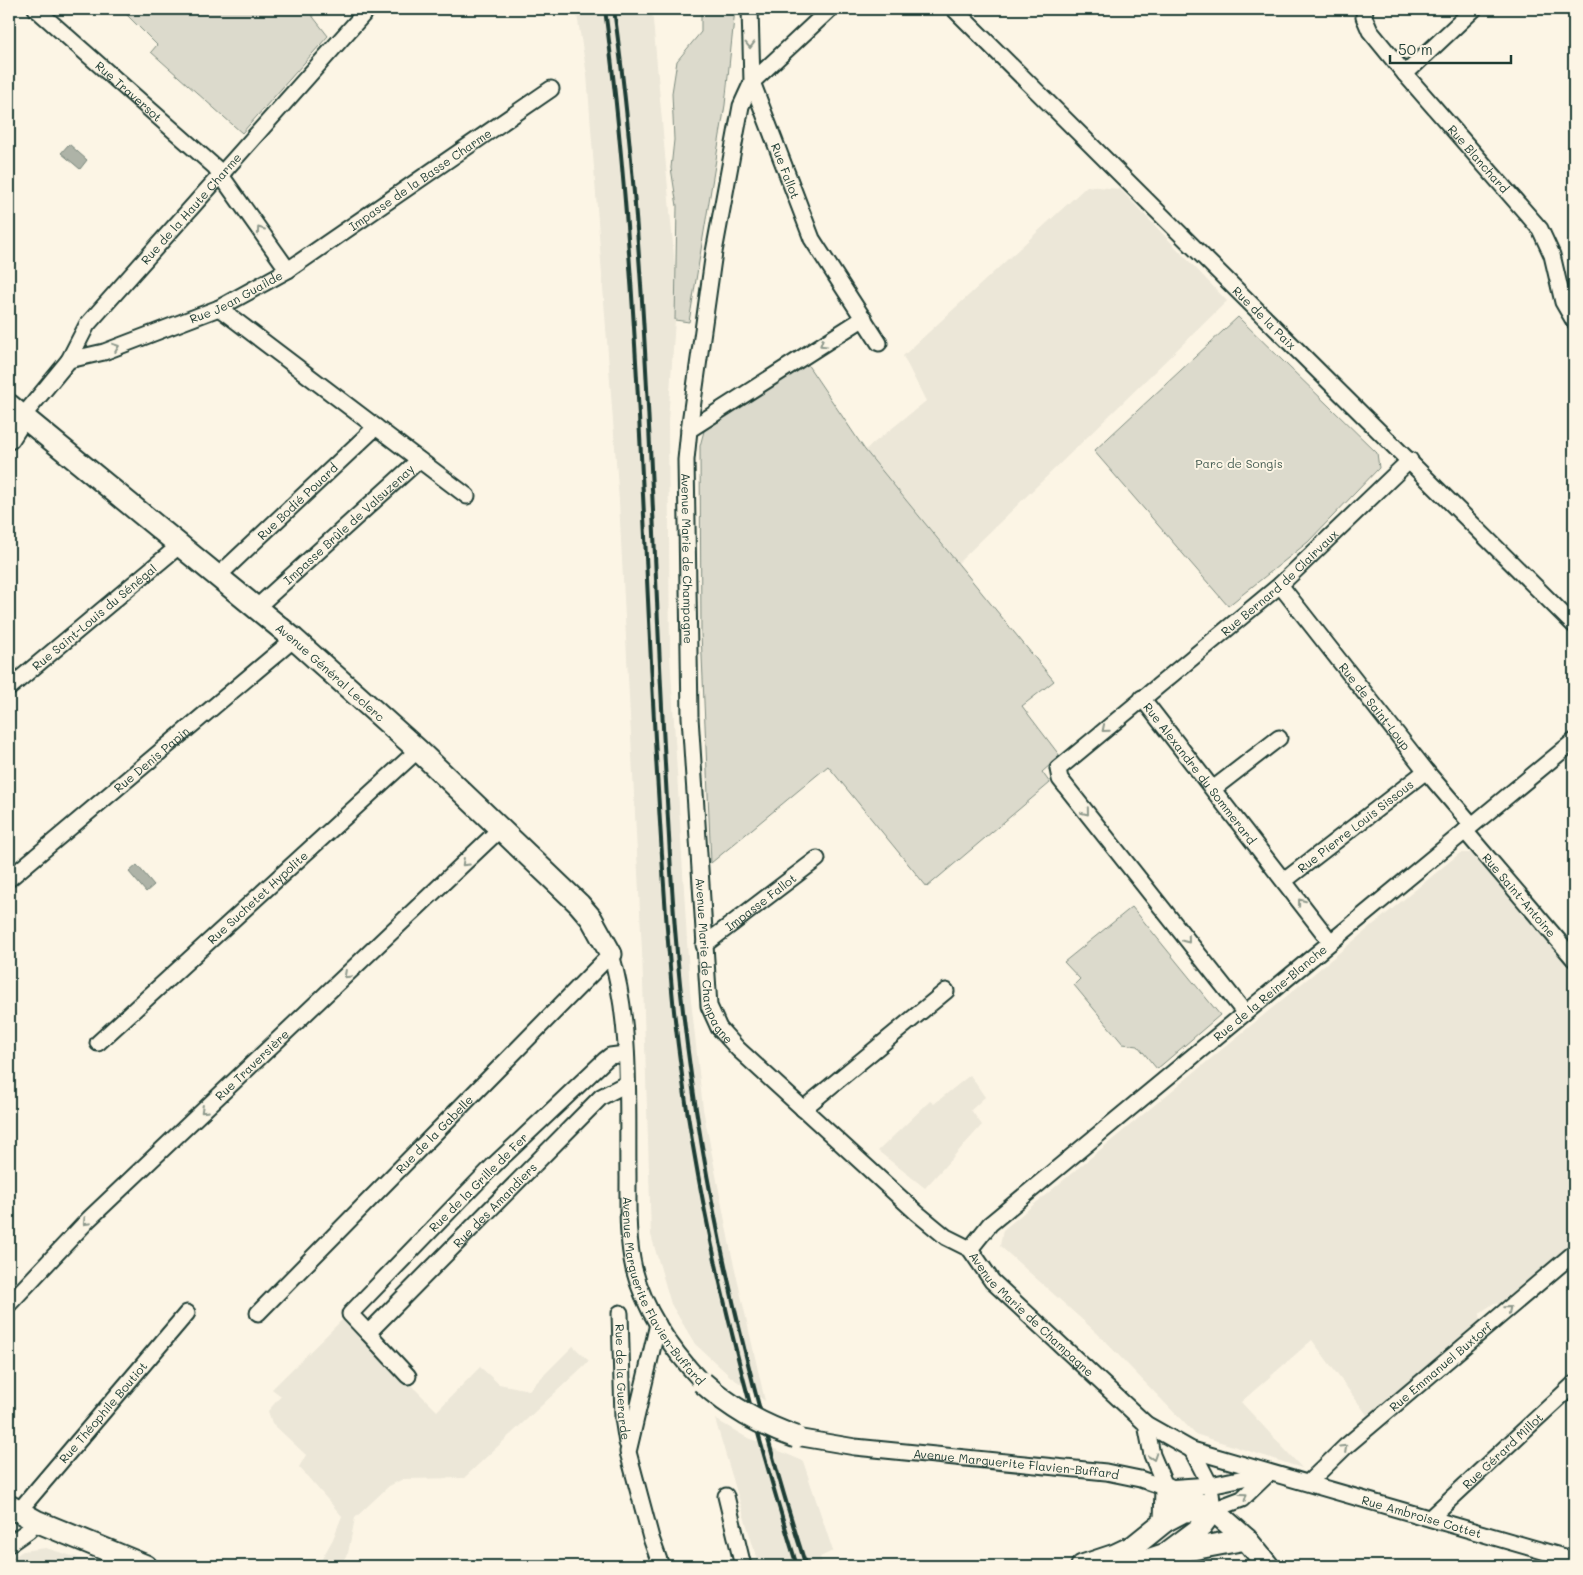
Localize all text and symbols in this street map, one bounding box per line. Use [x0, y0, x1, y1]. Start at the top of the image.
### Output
scale bar [1390, 32, 1512, 64]
text: 50 m [1398, 39, 1433, 59]
one-way arrow [745, 42, 755, 50]
street label: Rue Traversot [92, 57, 166, 125]
street label: Rue Blanchard [1445, 121, 1513, 196]
street label: Impasse de la Basse Charme [346, 124, 494, 234]
street label: Rue Fallot [768, 141, 804, 201]
street label: Rue de la Haute Charme [137, 149, 245, 267]
one-way arrow [257, 226, 266, 235]
street label: Rue Jean Guailde [187, 267, 285, 327]
street label: Rue de la Paix [1229, 283, 1300, 353]
one-way arrow [819, 338, 828, 348]
one-way arrow [111, 343, 119, 353]
park label: Parc de Songis [1195, 455, 1283, 471]
street label: Rue Bodié Pouard [254, 459, 341, 543]
street label: Impasse Brûle de Valsuzenay [280, 461, 417, 587]
street label: Avenue Marie de Champagne [678, 473, 697, 644]
street label: Rue Bernard de Clairvaux [1217, 526, 1341, 639]
street label: Rue Saint-Louis du Sénégal [28, 560, 160, 674]
street label: Avenue Général Leclerc [273, 619, 388, 725]
street label: Rue de Saint-Loup [1336, 659, 1414, 753]
street label: Rue Alexandre du Sommerard [1140, 699, 1260, 848]
street label: Rue Denis Papin [110, 723, 192, 796]
one-way arrow [1101, 724, 1110, 733]
street label: Rue Pierre Louis Sissous [1294, 776, 1416, 876]
one-way arrow [1081, 807, 1090, 816]
street label: Rue Suchetet Hypolite [204, 847, 311, 947]
street label: Rue Saint-Antoine [1479, 850, 1560, 940]
one-way arrow [462, 857, 471, 866]
street label: Impasse Fallot [722, 870, 799, 934]
street label: Avenue Marie de Champagne [693, 877, 737, 1047]
one-way arrow [1297, 899, 1306, 908]
one-way arrow [1182, 934, 1191, 943]
street label: Rue de la Reine-Blanche [1210, 941, 1330, 1044]
one-way arrow [344, 969, 353, 978]
street label: Rue Traversière [211, 1026, 292, 1103]
street label: Rue de la Gabelle [392, 1091, 476, 1177]
one-way arrow [200, 1104, 209, 1113]
street label: Rue de la Grille de Fer [425, 1129, 531, 1235]
street label: Rue des Amandiers [449, 1159, 540, 1251]
street label: Avenue Marguerite Flavien-Buffard [620, 1197, 709, 1388]
one-way arrow [83, 1217, 92, 1226]
street label: Avenue Marie de Champagne [966, 1248, 1098, 1380]
one-way arrow [1502, 1306, 1511, 1315]
street label: Rue Emmanuel Buxtorf [1385, 1318, 1495, 1414]
street label: Rue de la Guerarde [612, 1324, 634, 1441]
street label: Rue Théophile Boutiot [55, 1358, 150, 1466]
street label: Rue Gérard Millot [1459, 1409, 1546, 1492]
street label: Avenue Marguerite Flavien-Buffard [913, 1445, 1121, 1483]
one-way arrow [1338, 1445, 1347, 1454]
one-way arrow [1147, 1452, 1157, 1461]
street label: Rue Ambroise Cottet [1360, 1491, 1484, 1541]
one-way arrow [1238, 1493, 1248, 1502]

